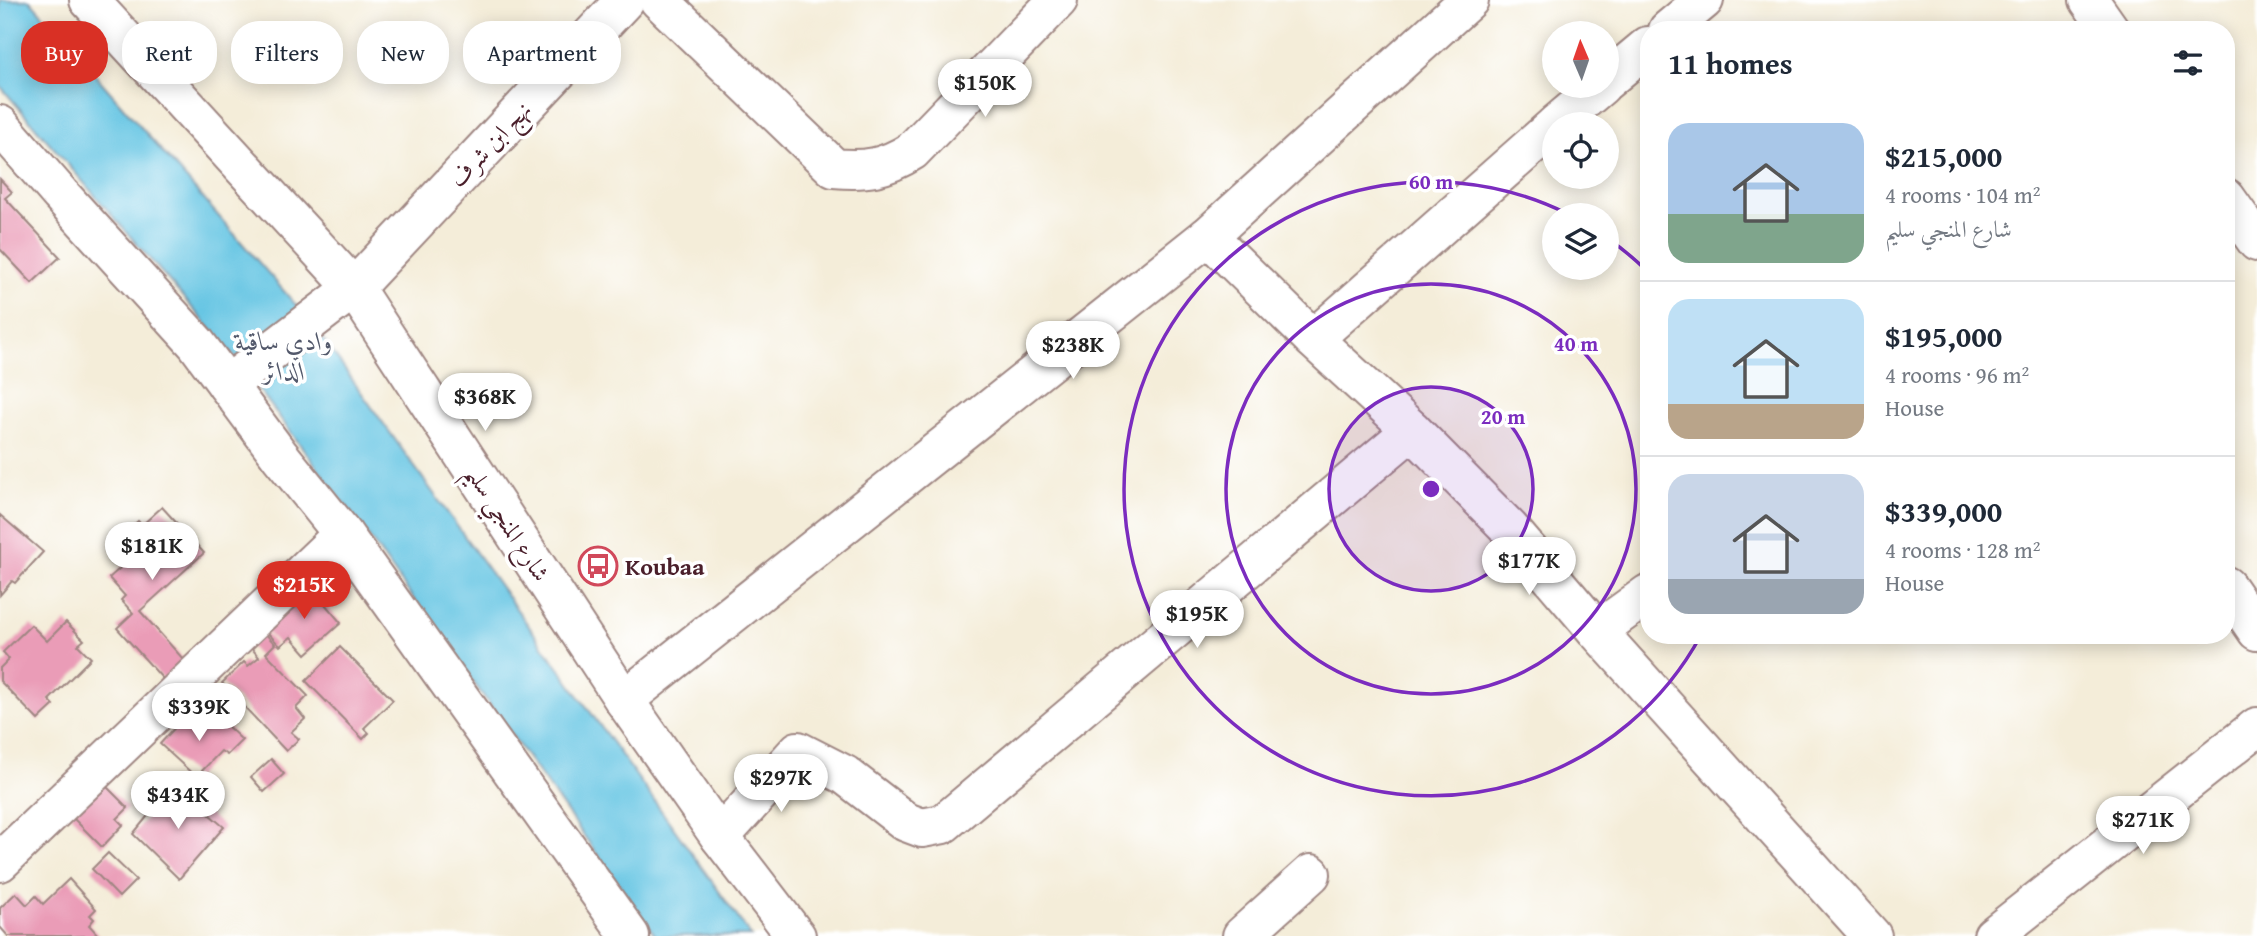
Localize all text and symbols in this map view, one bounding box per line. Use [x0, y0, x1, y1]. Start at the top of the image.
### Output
chip: Buy [21, 21, 108, 84]
chip: Rent [122, 21, 217, 84]
chip: Filters [231, 21, 343, 84]
chip: New [357, 21, 449, 84]
chip: Apartment [463, 21, 621, 84]
north arrow [1542, 21, 1619, 98]
map controls [1542, 21, 1619, 280]
text: 11 homes [1668, 41, 1793, 85]
icon: filters [2169, 44, 2207, 82]
pin: $150K [936, 60, 1034, 119]
text: $150K [954, 65, 1016, 98]
street label: نهج ابن شرف [441, 93, 542, 198]
button: locate [1542, 112, 1619, 189]
text: $215,000 [1885, 134, 2002, 178]
icon: home [1724, 151, 1808, 235]
text: 60 m [1409, 166, 1453, 197]
text: 4 rooms · 104 m² [1885, 178, 2040, 211]
button: layers [1542, 203, 1619, 280]
text: شارع المنجي سليم [1885, 212, 2012, 245]
text: $195,000 [1885, 314, 2002, 358]
water label: وادي ساقية الدائر [233, 321, 333, 390]
pin: $238K [1024, 322, 1122, 381]
text: $238K [1042, 327, 1104, 360]
icon: home [1724, 327, 1808, 411]
text: 40 m [1554, 328, 1598, 359]
text: 4 rooms · 96 m² [1885, 358, 2029, 391]
pin: $368K [436, 374, 534, 433]
text: $368K [454, 379, 516, 412]
text: House [1885, 391, 1944, 424]
text: 20 m [1481, 401, 1525, 432]
street label: شارع المنجي سليم [451, 458, 559, 592]
centre of rings [1419, 477, 1443, 501]
text: $339,000 [1885, 489, 2002, 533]
icon: home [1724, 502, 1808, 586]
pin: $181K [103, 522, 201, 582]
text: $181K [121, 528, 183, 561]
text: 4 rooms · 128 m² [1885, 533, 2040, 566]
pin: $177K [1480, 538, 1578, 597]
text: $177K [1498, 543, 1560, 576]
bus stop icon: Koubaa [577, 545, 619, 587]
place label: Koubaa [625, 549, 705, 584]
pin: $215K [255, 562, 353, 621]
text: House [1885, 566, 1944, 599]
text: $215K [273, 567, 335, 600]
pin: $195K [1148, 590, 1246, 650]
text: $195K [1166, 596, 1228, 629]
pin: $339K [150, 684, 248, 743]
text: $339K [168, 689, 230, 722]
pin: $297K [732, 754, 830, 814]
text: $297K [750, 760, 812, 793]
pin: $434K [129, 772, 227, 831]
text: $434K [147, 777, 209, 810]
pin: $271K [2094, 796, 2192, 856]
text: $271K [2112, 802, 2174, 835]

